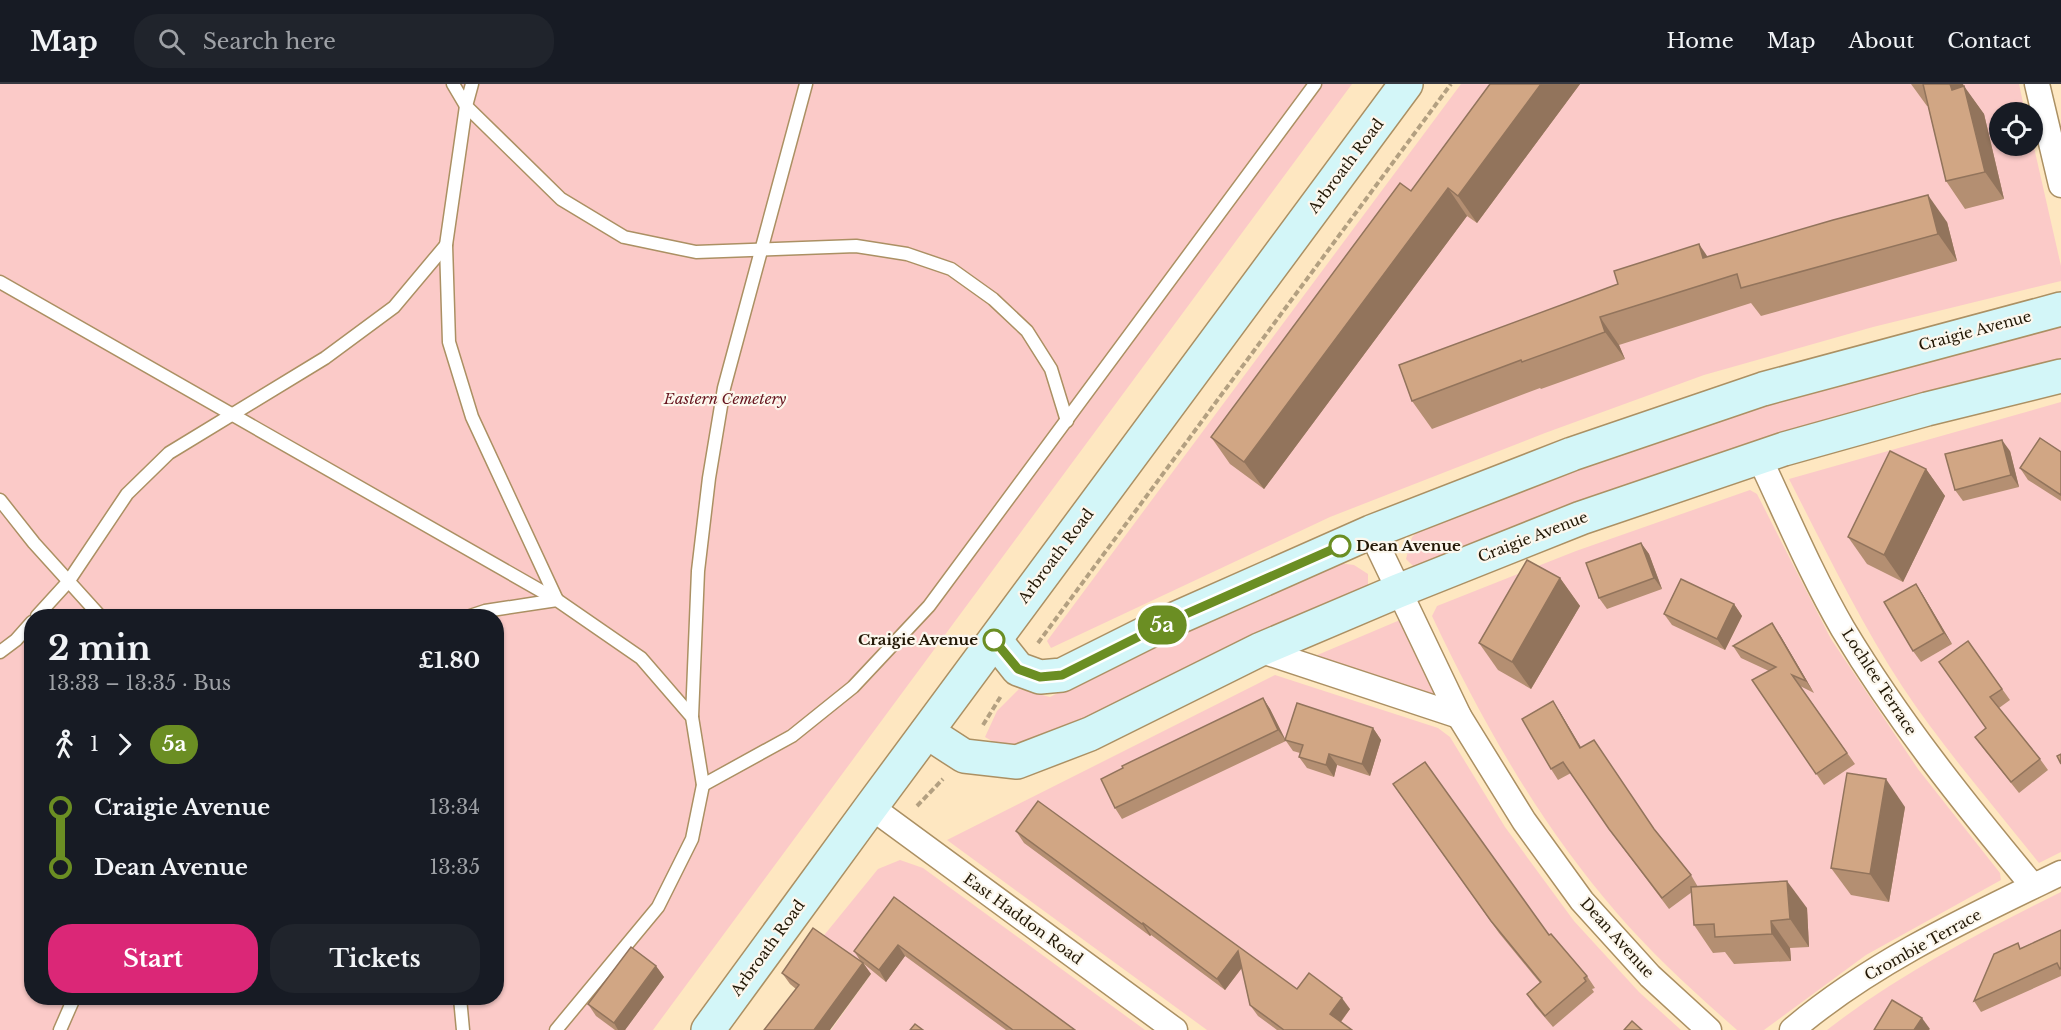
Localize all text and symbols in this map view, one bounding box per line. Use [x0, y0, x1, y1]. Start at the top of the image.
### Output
search box [134, 14, 554, 68]
text: Map [30, 24, 98, 59]
icon: search [155, 25, 188, 58]
text: Search here [203, 28, 336, 55]
text: Home [1667, 28, 1734, 54]
text: Map [1767, 28, 1815, 54]
text: About [1848, 28, 1914, 54]
text: Contact [1947, 28, 2031, 54]
map controls [1989, 102, 2043, 156]
button: locate [1989, 102, 2043, 156]
street label: Arbroath Road [1303, 115, 1387, 218]
street label: Craigie Avenue [1916, 306, 2033, 355]
park label: Eastern Cemetery [663, 389, 786, 408]
street label: Arbroath Road [1013, 505, 1097, 608]
street label: Craigie Avenue [1475, 507, 1590, 566]
marker: Dean Avenue [1329, 535, 1351, 557]
place label: Dean Avenue [1356, 536, 1461, 555]
line badge: 5a [1135, 606, 1189, 644]
text: 5a [1150, 612, 1174, 638]
street label: Lochlee Terrace [1838, 625, 1921, 739]
text: 2 min [48, 628, 151, 669]
marker: Craigie Avenue [983, 629, 1005, 651]
place label: Craigie Avenue [858, 630, 978, 649]
text: £1.80 [419, 647, 480, 674]
text: 13:33 – 13:35 · Bus [48, 671, 231, 695]
icon: walk [48, 728, 81, 761]
icon: forward [108, 728, 141, 761]
text: 5a [162, 731, 186, 757]
text: 1 [90, 732, 99, 756]
text: Craigie Avenue [94, 794, 270, 821]
text: 13:34 [429, 795, 480, 819]
text: Dean Avenue [94, 854, 248, 881]
text: 13:35 [429, 855, 480, 879]
street label: East Haddon Road [960, 869, 1087, 968]
street label: Dean Avenue [1576, 894, 1658, 982]
street label: Arbroath Road [726, 896, 809, 1000]
street label: Crombie Terrace [1861, 905, 1984, 985]
button: Start [48, 924, 258, 993]
button: Tickets [270, 924, 480, 993]

